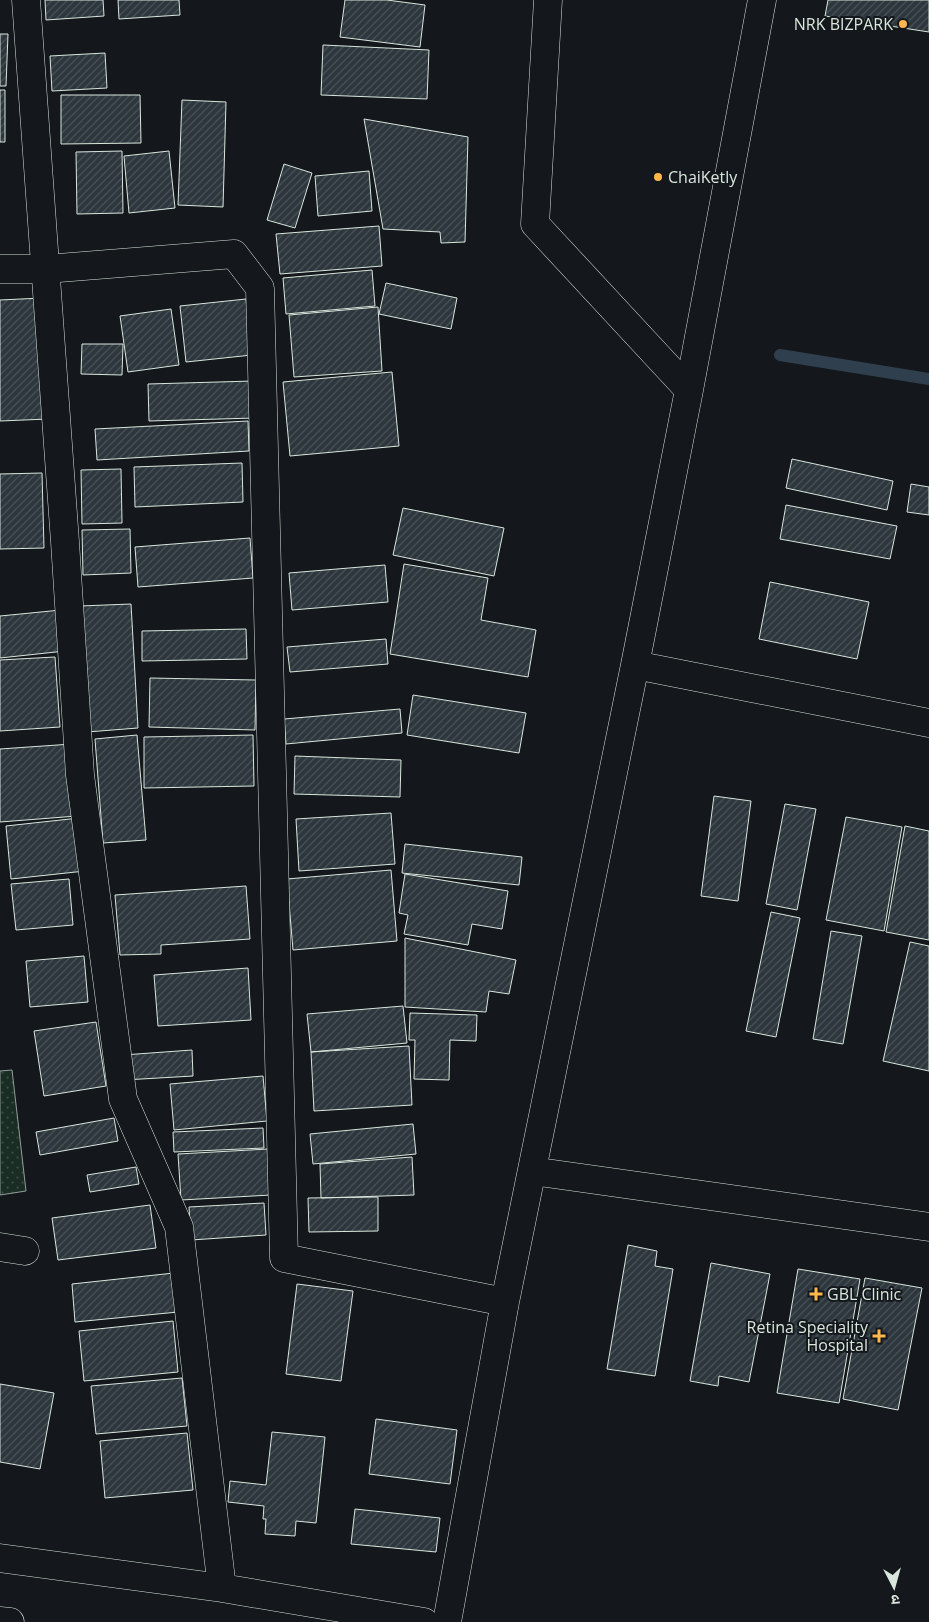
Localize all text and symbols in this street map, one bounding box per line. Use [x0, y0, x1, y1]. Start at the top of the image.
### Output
place label: NRK BIZPARK [794, 13, 893, 35]
marker: NRK BIZPARK [897, 18, 909, 30]
place label: ChaiKetly [668, 166, 738, 188]
marker: ChaiKetly [652, 171, 664, 183]
place label: GBL Clinic [827, 1283, 901, 1305]
marker: GBL Clinic [809, 1287, 823, 1301]
place label: Retina Speciality Hospital [747, 1316, 869, 1356]
marker: Retina Speciality Hospital [872, 1329, 886, 1343]
north arrow [869, 1562, 919, 1612]
text: उ [890, 1591, 900, 1610]

